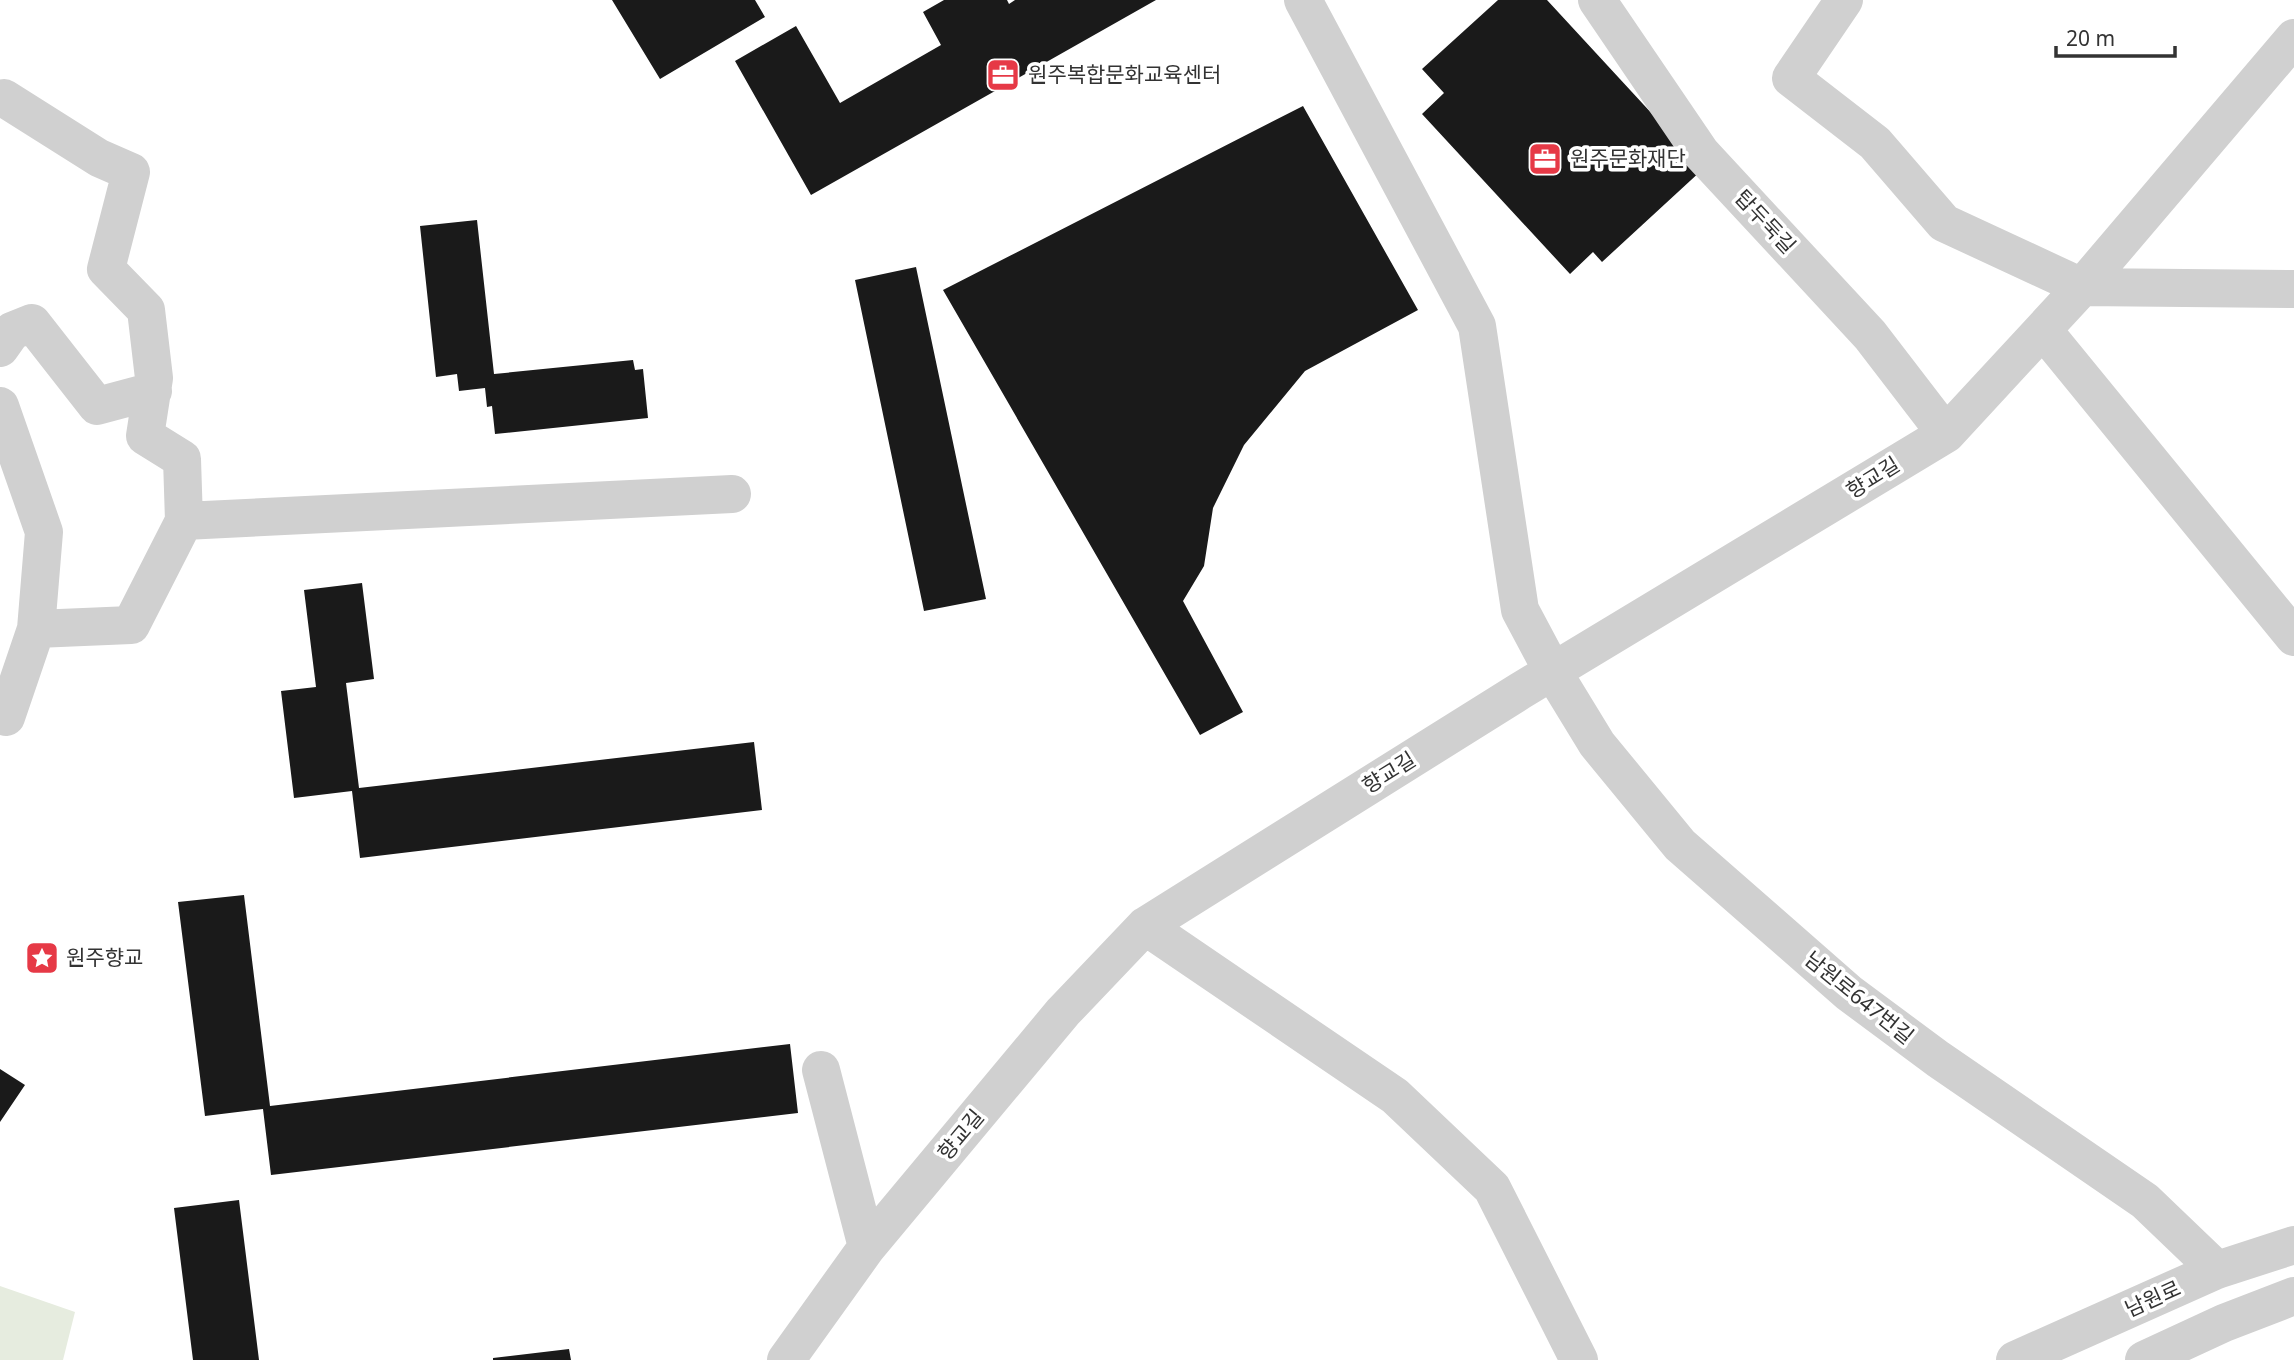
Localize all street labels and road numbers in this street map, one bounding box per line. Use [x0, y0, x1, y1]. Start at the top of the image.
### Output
street label: 탑두둑길 [1729, 184, 1802, 259]
street label: 향교길 [1840, 450, 1904, 504]
street label: 향교길 [1356, 745, 1420, 799]
street label: 남원로647번길 [1799, 945, 1920, 1050]
street label: 향교길 [931, 1103, 990, 1166]
street label: 남원로 [2120, 1274, 2185, 1323]

